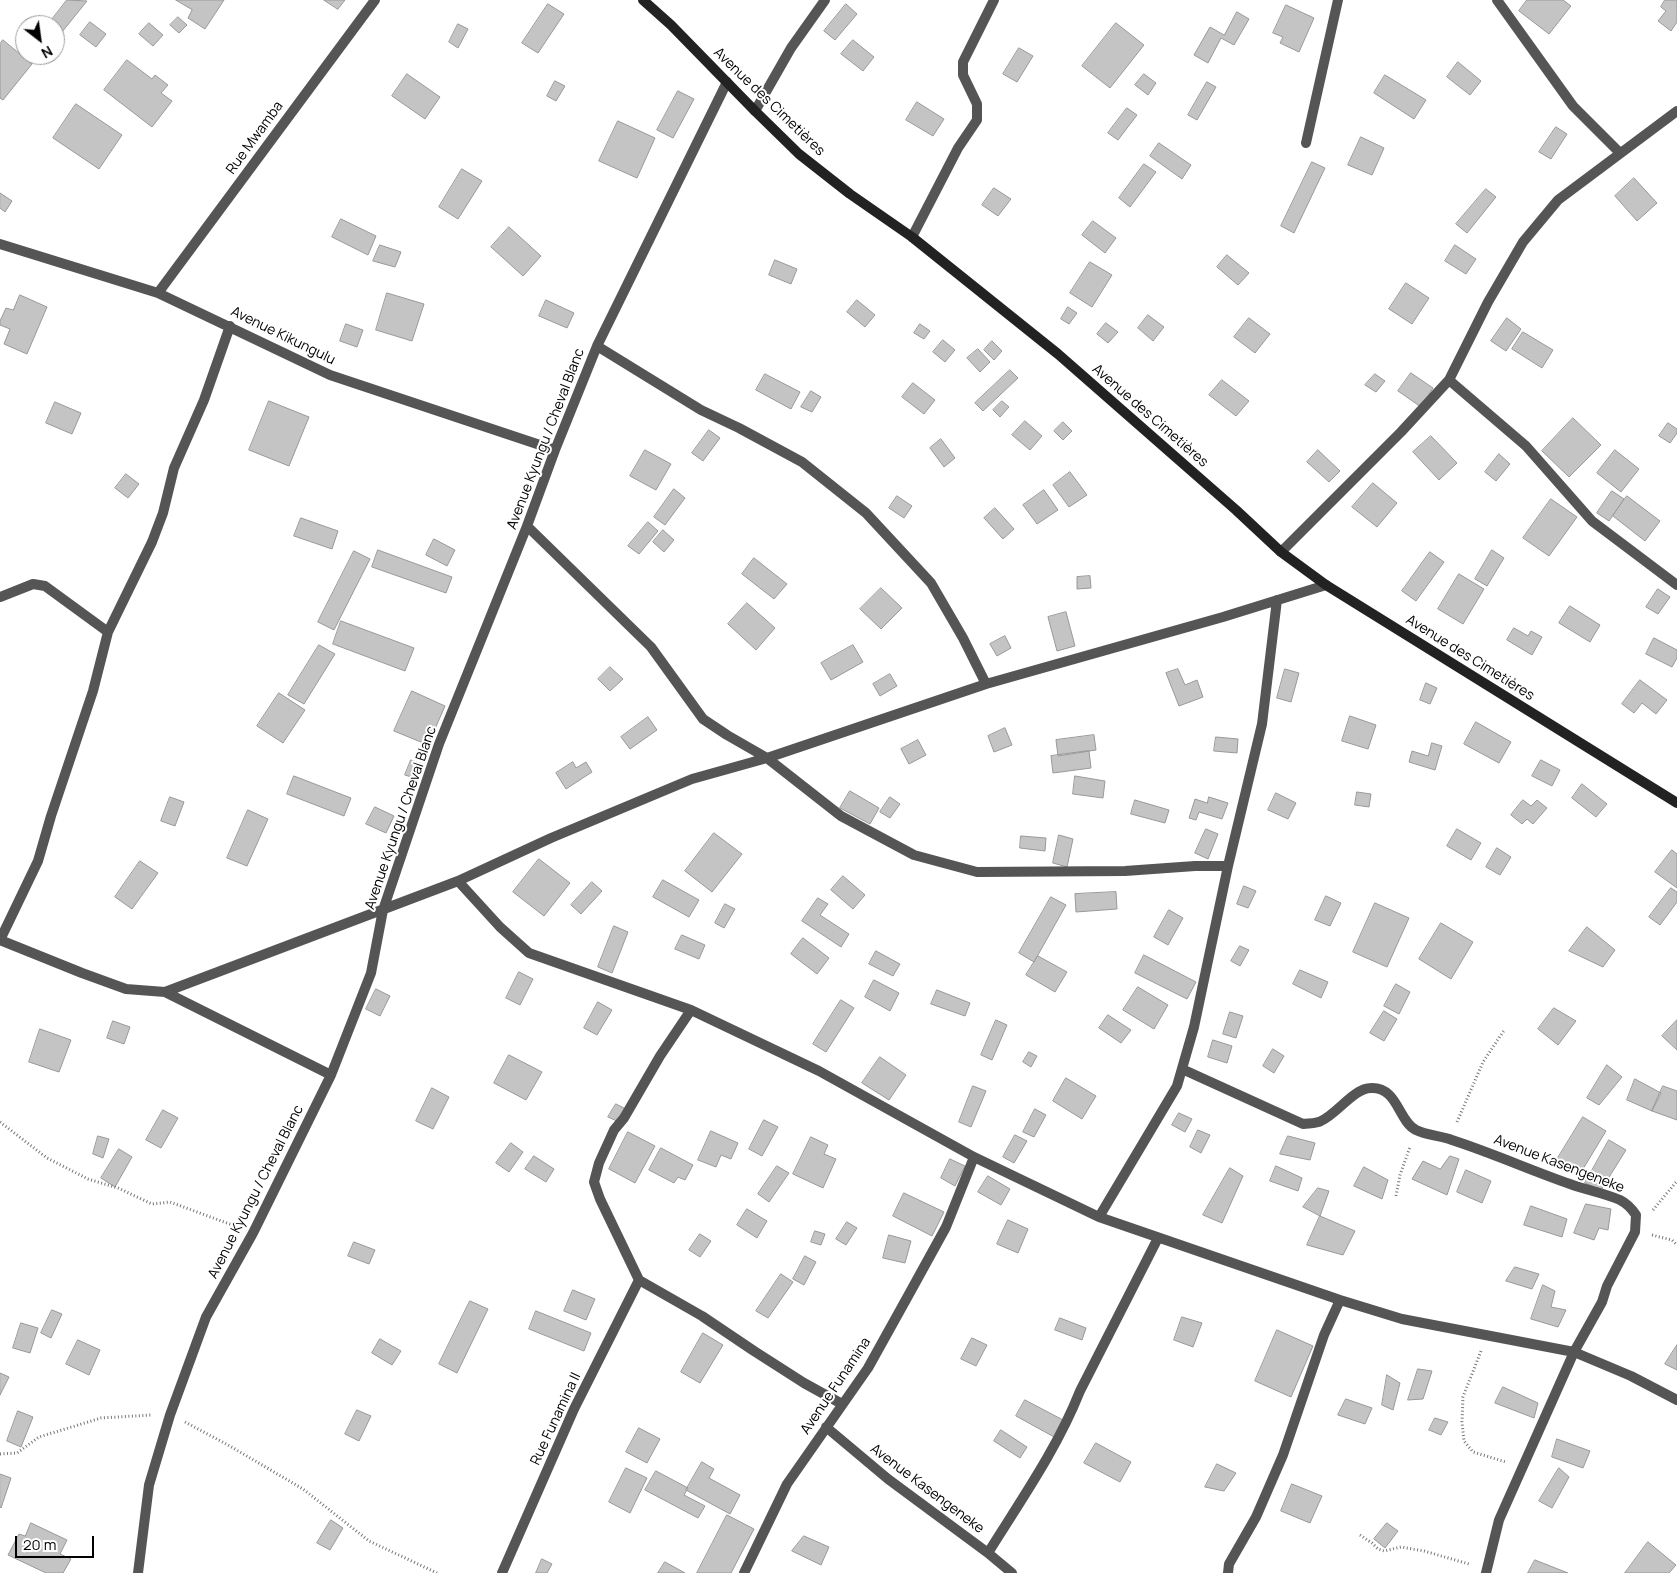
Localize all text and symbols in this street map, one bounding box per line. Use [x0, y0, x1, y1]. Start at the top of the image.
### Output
north arrow [15, 15, 65, 65]
text: N [38, 42, 56, 63]
street label: Avenue des Cimetières [710, 45, 828, 159]
street label: Rue Mwamba [223, 98, 287, 178]
street label: Avenue Kikungulu [228, 303, 338, 369]
street label: Avenue Kyungu / Cheval Blanc [504, 346, 588, 532]
street label: Avenue des Cimetières [1089, 361, 1211, 471]
street label: Avenue des Cimetières [1403, 612, 1537, 704]
street label: Avenue Kyungu / Cheval Blanc [362, 724, 440, 912]
street label: Avenue Kyungu / Cheval Blanc [205, 1102, 307, 1282]
street label: Avenue Kasengeneke [1492, 1131, 1626, 1197]
street label: Avenue Funamina [797, 1334, 875, 1438]
street label: Rue Funamina II [527, 1370, 585, 1468]
street label: Avenue Kasengeneke [867, 1441, 987, 1537]
scale bar [18, 1526, 96, 1558]
text: 20 m [23, 1534, 56, 1555]

